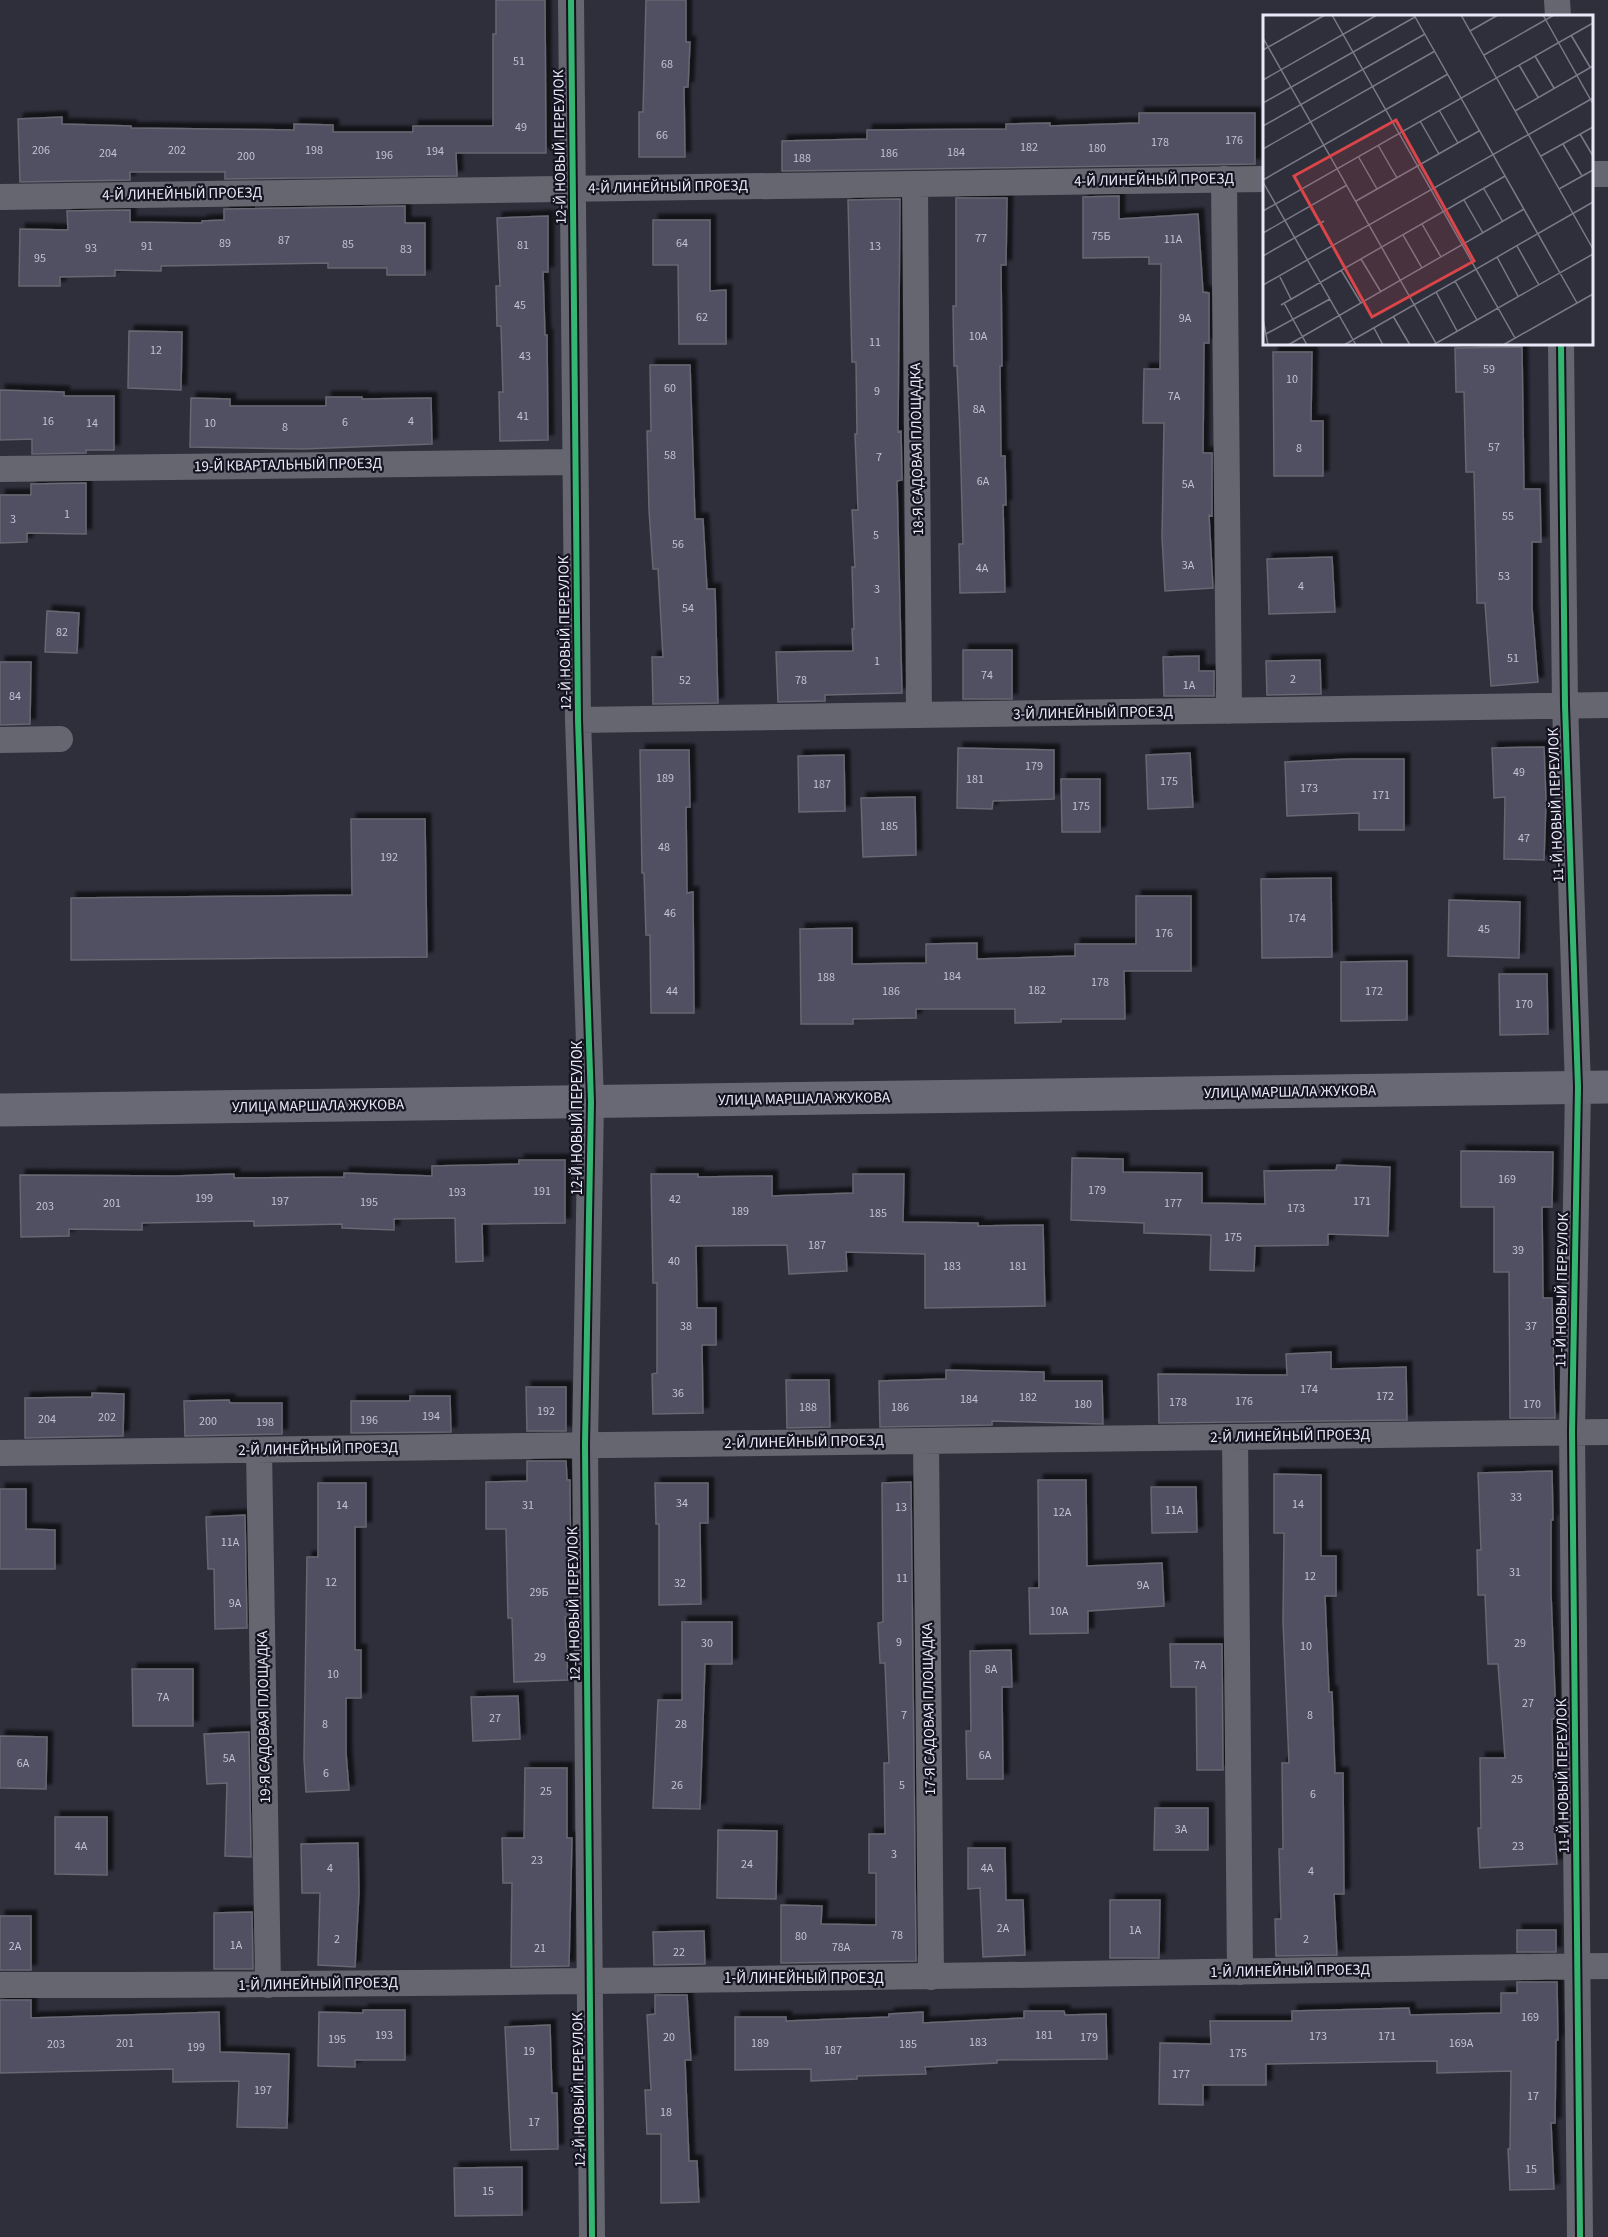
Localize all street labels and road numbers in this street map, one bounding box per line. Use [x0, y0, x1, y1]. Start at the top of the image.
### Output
street label: 12-Й НОВЫЙ ПЕРЕУЛОК [548, 69, 572, 224]
street label: 4-Й ЛИНЕЙНЫЙ ПРОЕЗД [1074, 168, 1235, 192]
street label: 4-Й ЛИНЕЙНЫЙ ПРОЕЗД [588, 175, 749, 199]
street label: 4-Й ЛИНЕЙНЫЙ ПРОЕЗД [102, 182, 263, 206]
street label: 18-Я САДОВАЯ ПЛОЩАДКА [905, 362, 929, 536]
street label: 19-Й КВАРТАЛЬНЫЙ ПРОЕЗД [194, 453, 383, 477]
street label: 12-Й НОВЫЙ ПЕРЕУЛОК [553, 555, 577, 710]
street label: 3-Й ЛИНЕЙНЫЙ ПРОЕЗД [1013, 701, 1174, 725]
street label: 11-Й НОВЫЙ ПЕРЕУЛОК [1543, 727, 1569, 883]
street label: 12-Й НОВЫЙ ПЕРЕУЛОК [567, 1040, 588, 1195]
street label: УЛИЦА МАРШАЛА ЖУКОВА [1204, 1080, 1377, 1104]
street label: УЛИЦА МАРШАЛА ЖУКОВА [718, 1087, 891, 1111]
street label: УЛИЦА МАРШАЛА ЖУКОВА [232, 1094, 405, 1118]
street label: 11-Й НОВЫЙ ПЕРЕУЛОК [1550, 1212, 1574, 1367]
street label: 2-Й ЛИНЕЙНЫЙ ПРОЕЗД [1210, 1424, 1371, 1448]
street label: 2-Й ЛИНЕЙНЫЙ ПРОЕЗД [724, 1430, 885, 1454]
street label: 2-Й ЛИНЕЙНЫЙ ПРОЕЗД [238, 1437, 399, 1461]
street label: 12-Й НОВЫЙ ПЕРЕУЛОК [562, 1526, 586, 1681]
street label: 17-Я САДОВАЯ ПЛОЩАДКА [917, 1622, 941, 1796]
street label: 19-Я САДОВАЯ ПЛОЩАДКА [252, 1630, 276, 1804]
street label: 11-Й НОВЫЙ ПЕРЕУЛОК [1551, 1698, 1575, 1853]
street label: 1-Й ЛИНЕЙНЫЙ ПРОЕЗД [1210, 1959, 1371, 1983]
street label: 1-Й ЛИНЕЙНЫЙ ПРОЕЗД [724, 1968, 884, 1989]
street label: 1-Й ЛИНЕЙНЫЙ ПРОЕЗД [238, 1972, 399, 1996]
street label: 12-Й НОВЫЙ ПЕРЕУЛОК [567, 2012, 591, 2167]

